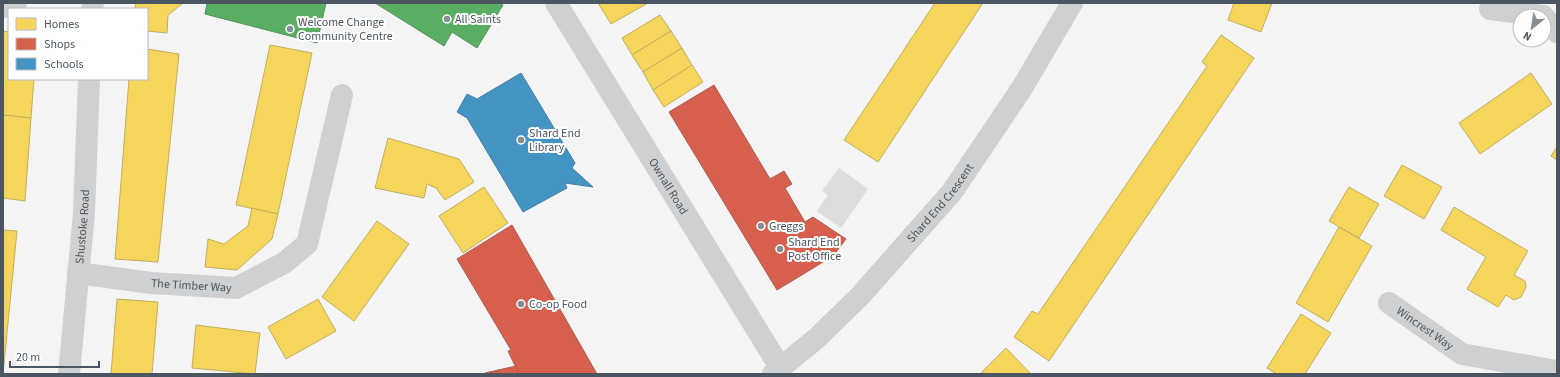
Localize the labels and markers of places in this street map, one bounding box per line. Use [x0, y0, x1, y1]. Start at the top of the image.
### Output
place label: All Saints [455, 11, 501, 28]
place label: Welcome Change Community Centre [298, 14, 393, 45]
marker: All Saints [442, 14, 452, 24]
marker: Welcome Change Community Centre [285, 24, 295, 34]
place label: Shard End Library [529, 125, 581, 156]
marker: Shard End Library [516, 135, 526, 145]
place label: Greggs [769, 218, 803, 235]
marker: Greggs [756, 221, 766, 231]
place label: Shard End Post Office [788, 234, 841, 265]
marker: Shard End Post Office [775, 244, 785, 254]
place label: Co-op Food [529, 296, 587, 313]
marker: Co-op Food [516, 299, 526, 309]

